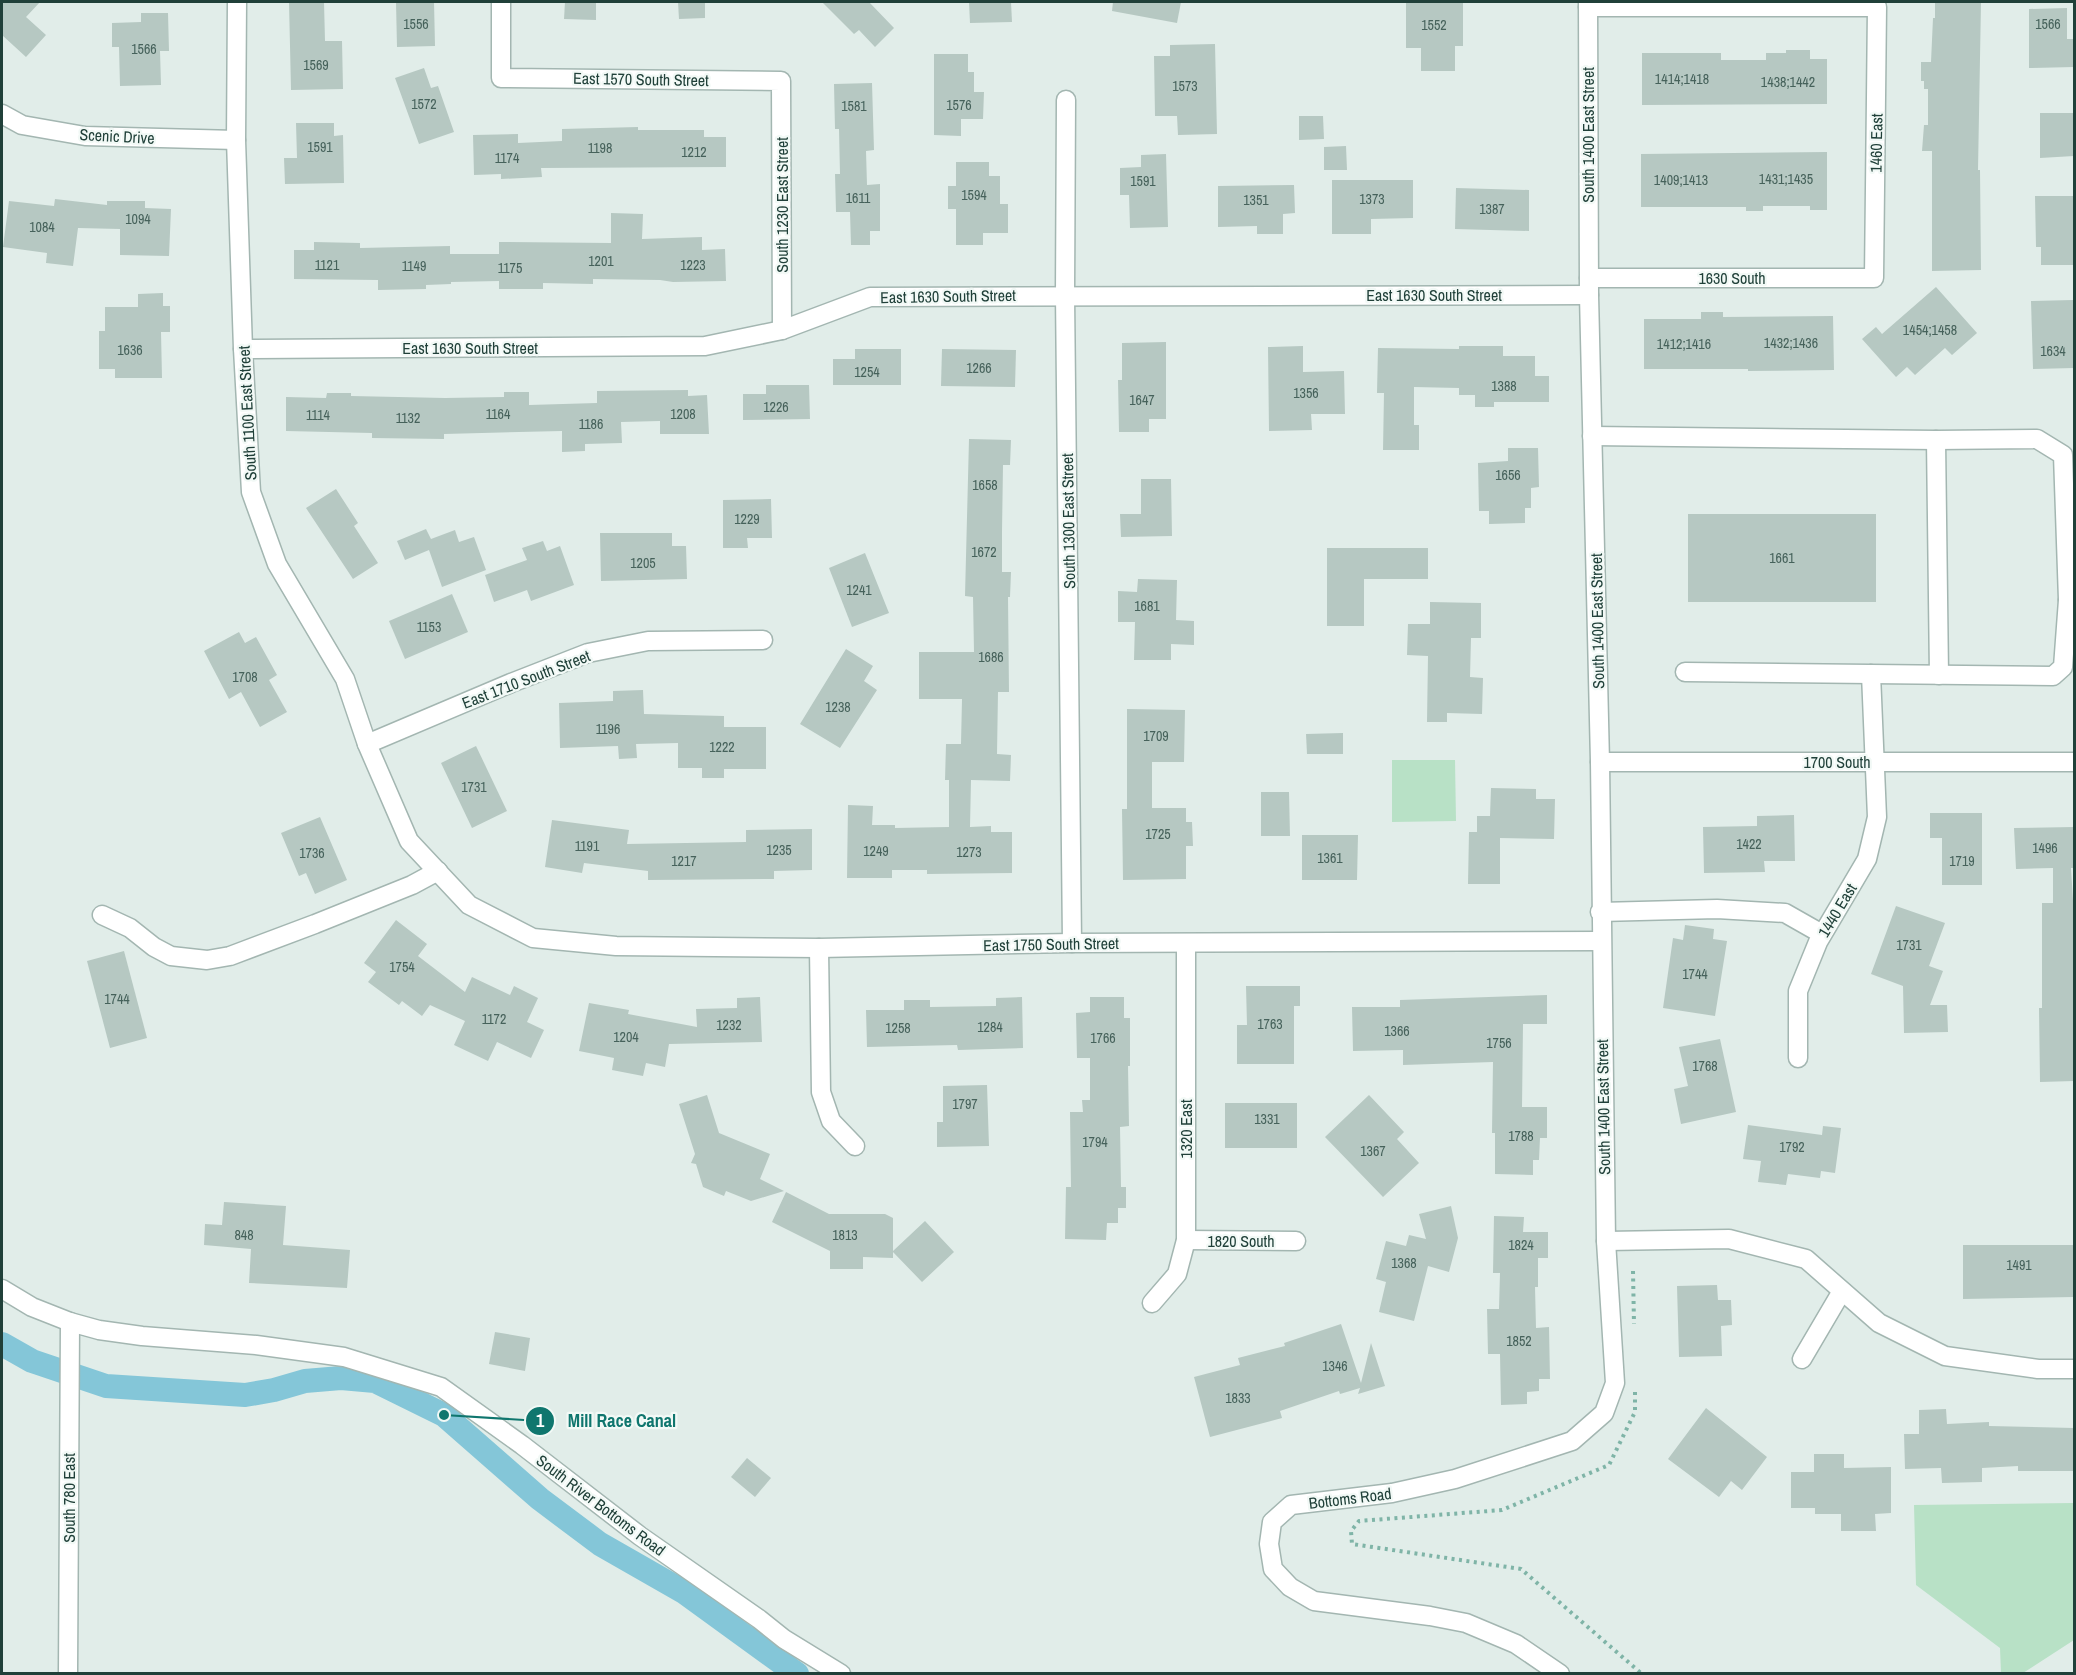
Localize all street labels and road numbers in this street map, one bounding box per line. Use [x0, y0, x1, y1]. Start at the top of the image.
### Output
street label: East 1570 South Street [573, 67, 709, 91]
street label: South 1400 East Street [1577, 67, 1599, 203]
street label: 1460 East [1864, 113, 1888, 173]
street label: Scenic Drive [79, 123, 155, 149]
street label: South 1230 East Street [771, 137, 793, 273]
street label: 1630 South [1698, 267, 1766, 289]
street label: East 1630 South Street [880, 284, 1016, 308]
street label: East 1630 South Street [1366, 284, 1502, 306]
street label: East 1630 South Street [402, 337, 538, 359]
street label: South 1100 East Street [232, 345, 262, 481]
street label: South 1300 East Street [1056, 453, 1080, 589]
street label: South 1400 East Street [1585, 553, 1609, 689]
street label: East 1710 South Street [459, 644, 594, 714]
street label: 1700 South [1803, 751, 1871, 773]
street label: 1440 East [1812, 879, 1862, 941]
street label: East 1750 South Street [983, 932, 1119, 956]
street label: South 1400 East Street [1591, 1039, 1615, 1175]
street label: 1320 East [1175, 1099, 1197, 1159]
street label: 1820 South [1207, 1230, 1275, 1252]
street label: South River Bottoms Road [532, 1449, 670, 1561]
street label: South 780 East [58, 1453, 80, 1543]
street label: Bottoms Road [1307, 1482, 1393, 1514]

